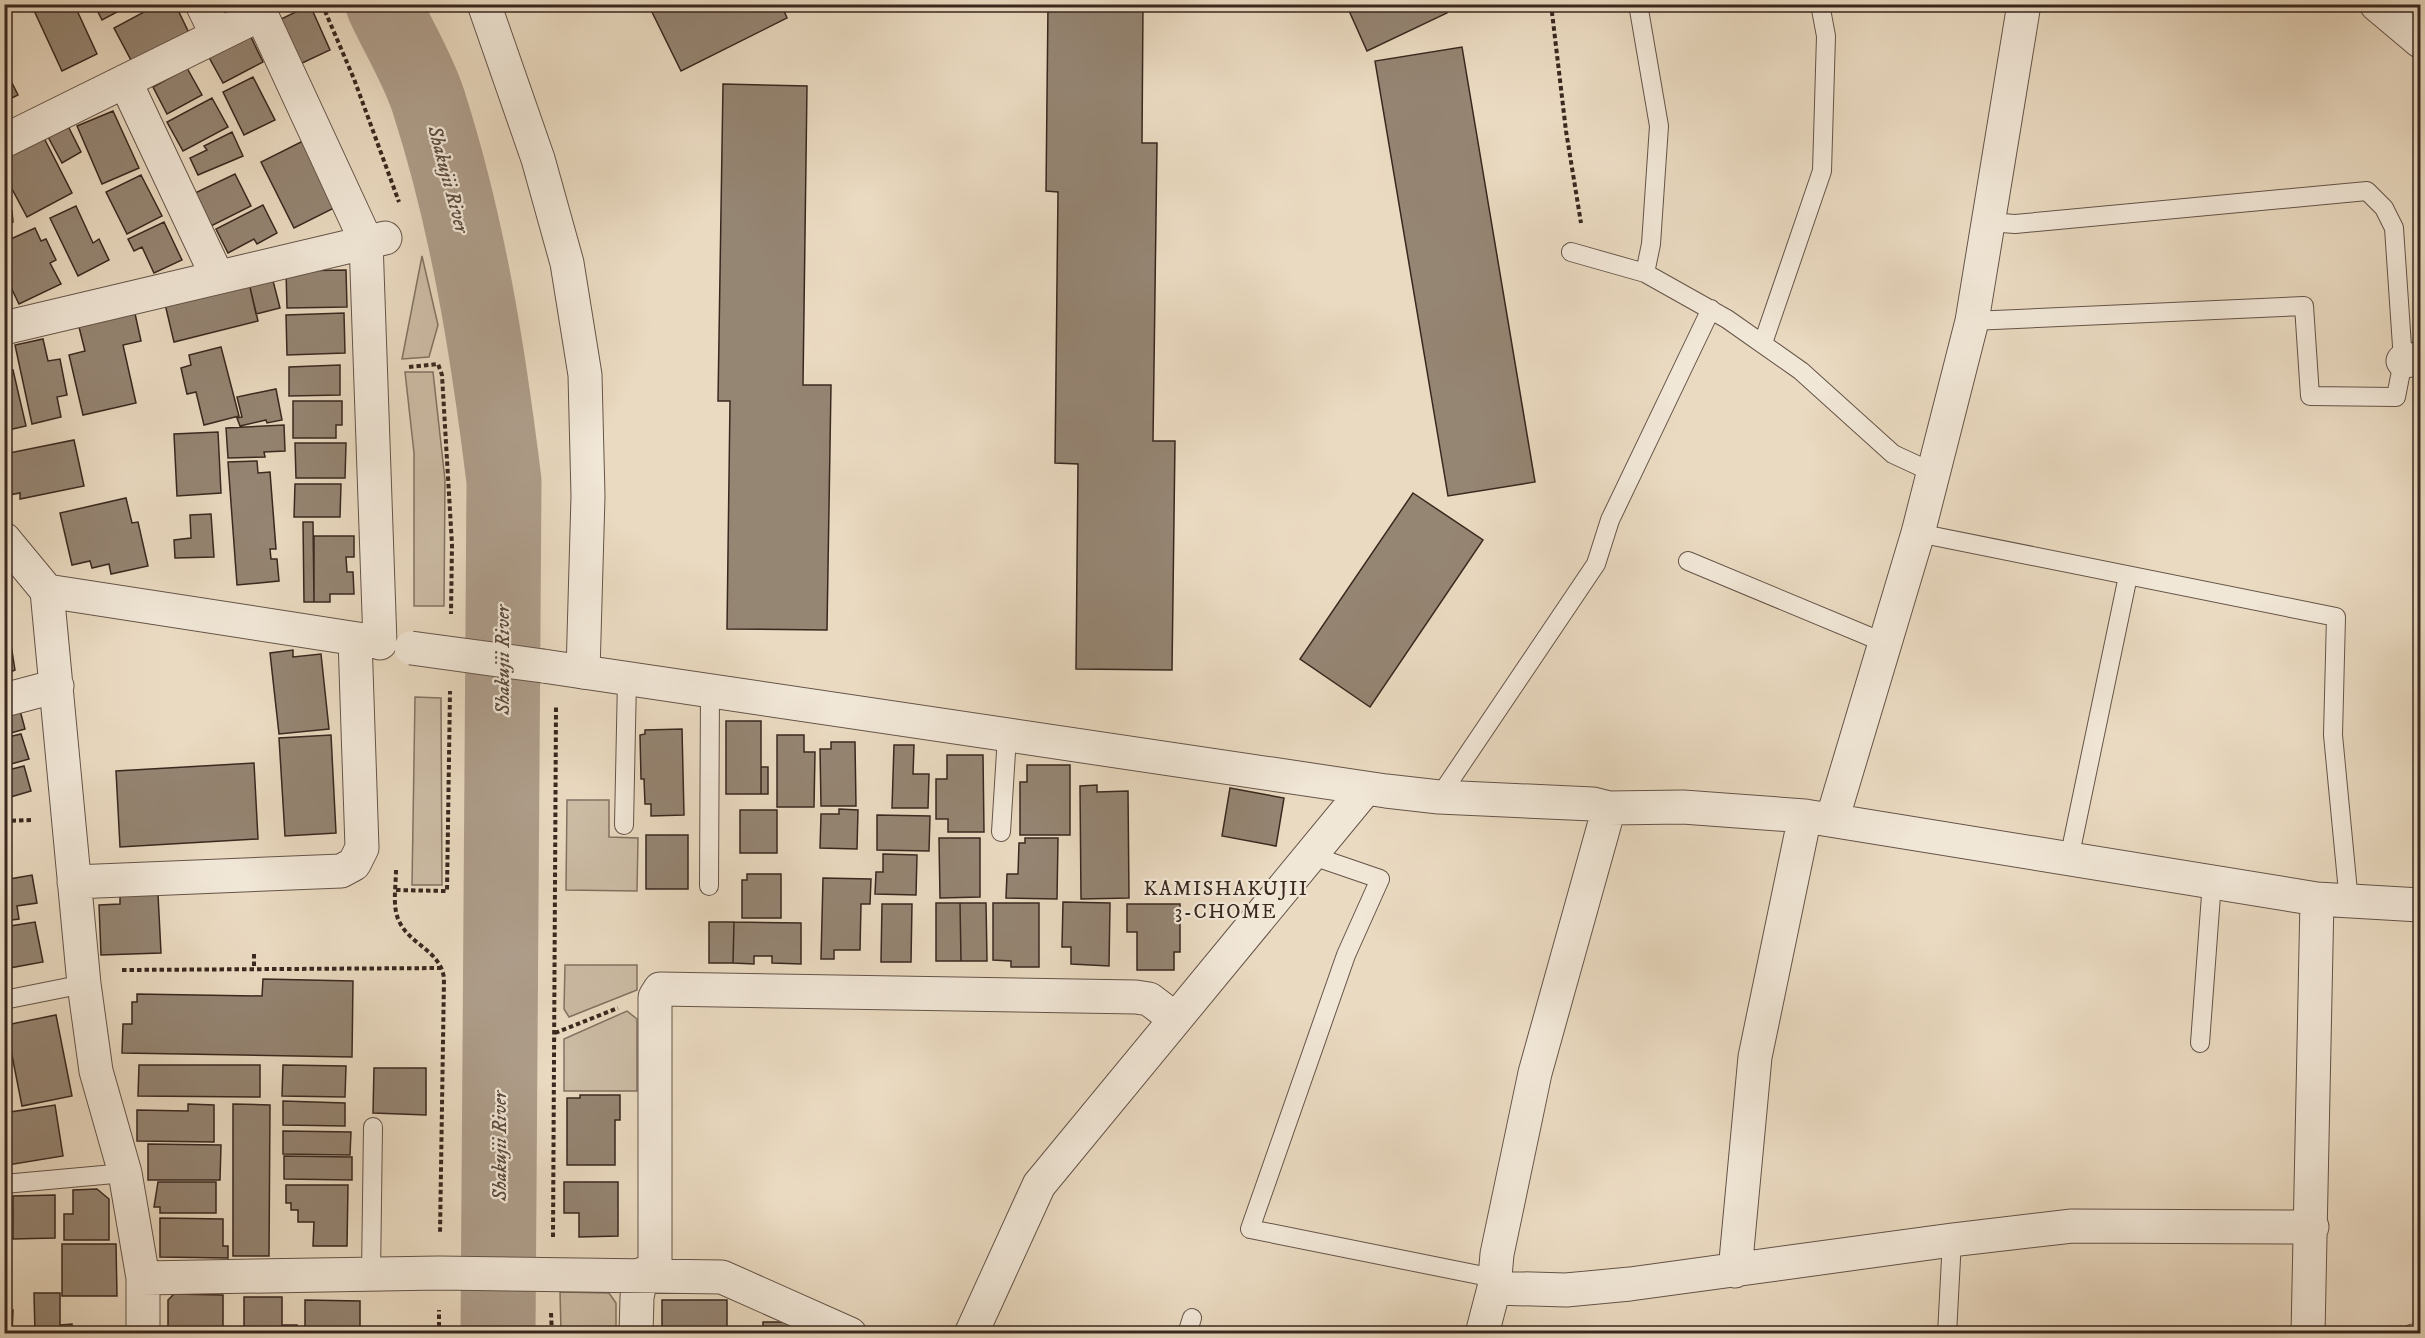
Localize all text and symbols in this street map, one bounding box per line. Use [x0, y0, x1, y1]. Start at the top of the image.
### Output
water label: Shakujii River [421, 122, 474, 237]
water label: Shakujii River [491, 603, 516, 716]
district label: KAMISHAKUJII 3-CHOME [1143, 877, 1309, 925]
water label: Shakujii River [488, 1089, 513, 1202]

